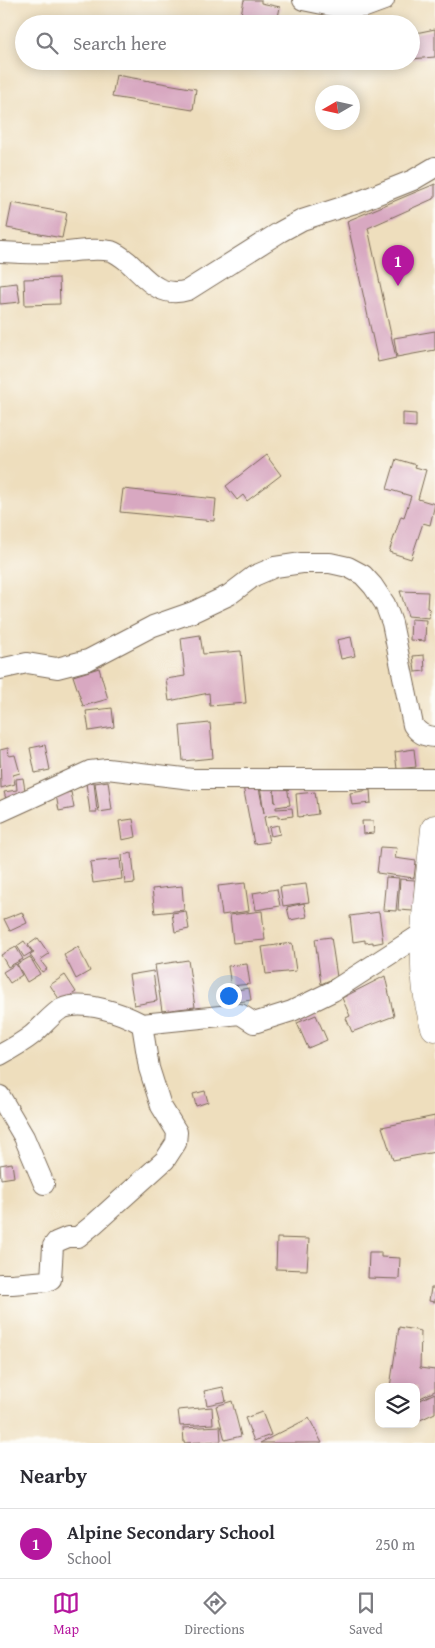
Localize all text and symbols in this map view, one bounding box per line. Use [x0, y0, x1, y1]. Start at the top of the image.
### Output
search box [15, 15, 420, 70]
icon: search [33, 29, 61, 57]
text: Search here [73, 29, 167, 57]
north arrow [315, 85, 360, 130]
pin: 1 [382, 245, 414, 286]
your location [216, 983, 242, 1009]
map controls [375, 1383, 420, 1428]
button: layers [375, 1383, 420, 1428]
text: Nearby [20, 1460, 87, 1491]
text: Alpine Secondary School [67, 1518, 275, 1546]
text: 1 [32, 1532, 40, 1556]
text: 250 m [375, 1532, 415, 1556]
text: School [67, 1546, 111, 1570]
tab: Map [52, 1589, 80, 1639]
tab: Directions [184, 1589, 245, 1639]
tab: Saved [349, 1589, 383, 1639]

